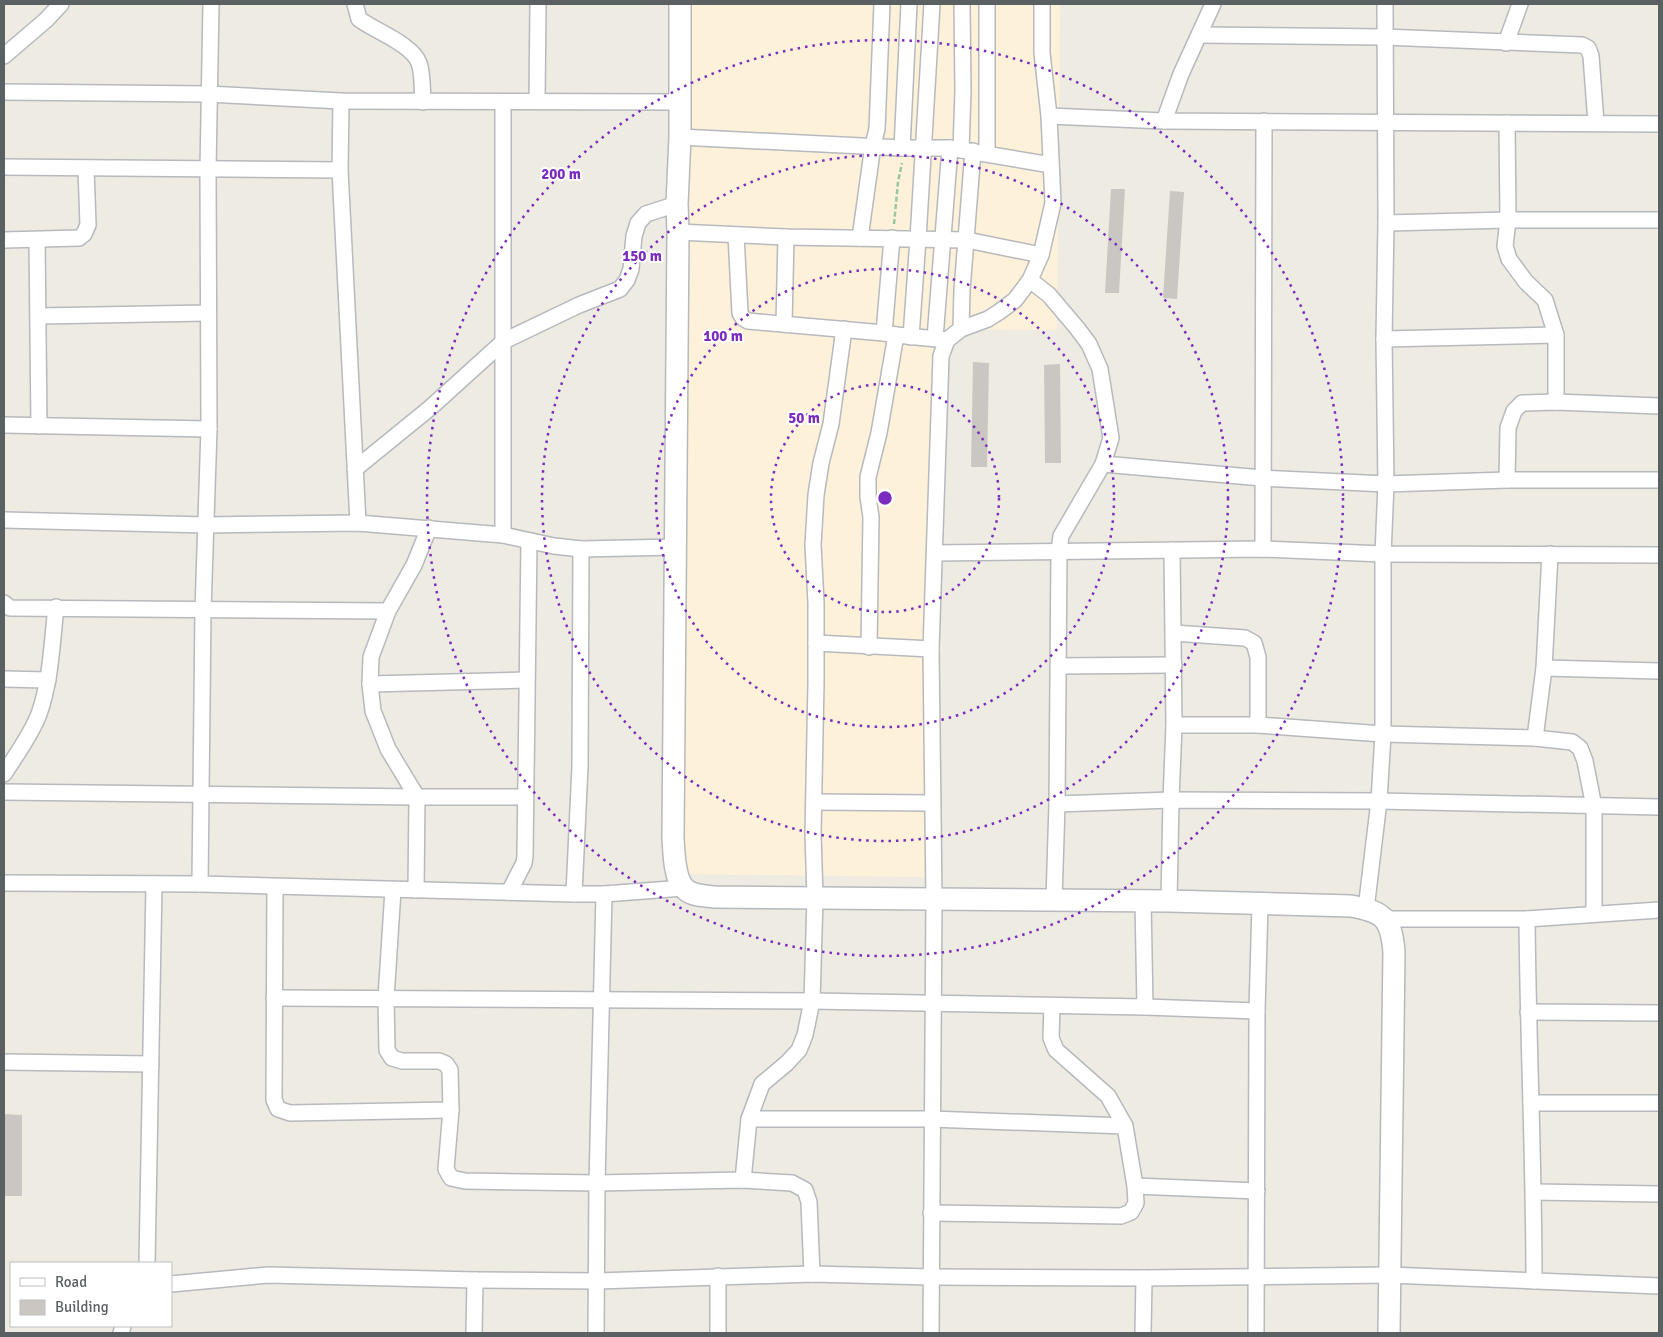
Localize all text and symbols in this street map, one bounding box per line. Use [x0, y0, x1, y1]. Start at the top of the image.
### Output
text: 200 m [541, 165, 581, 183]
text: 150 m [622, 247, 662, 265]
text: 100 m [703, 327, 743, 345]
text: 50 m [788, 409, 820, 427]
centre of rings [876, 489, 894, 507]
legend [10, 1262, 172, 1327]
text: Road [55, 1273, 87, 1291]
text: Building [55, 1298, 109, 1316]

